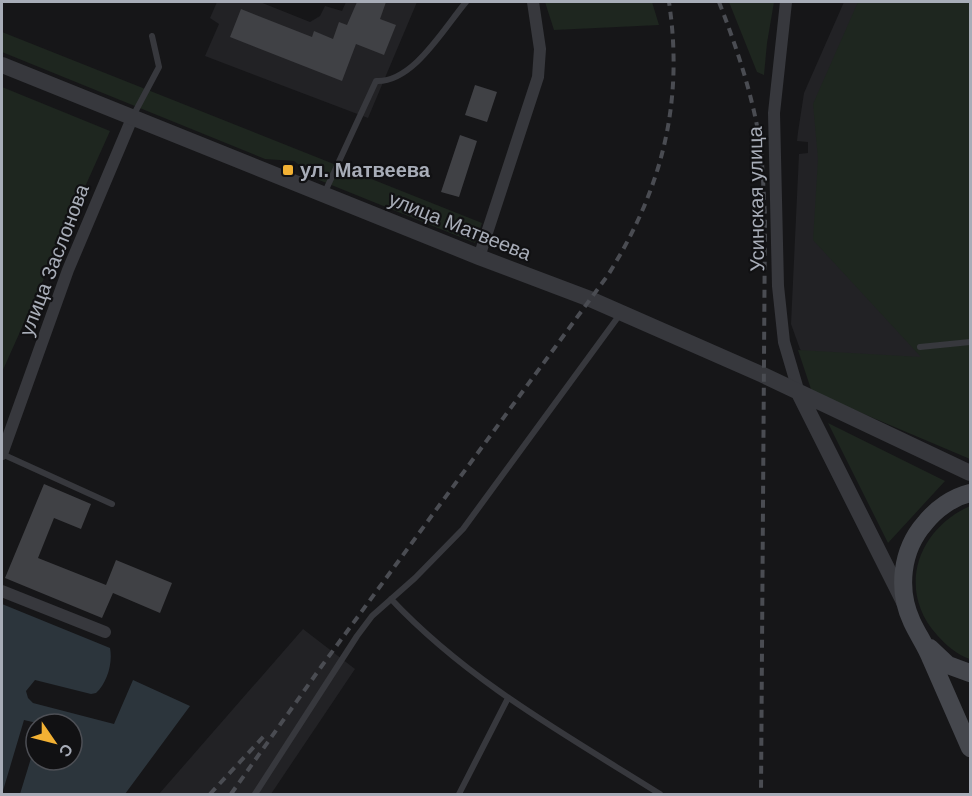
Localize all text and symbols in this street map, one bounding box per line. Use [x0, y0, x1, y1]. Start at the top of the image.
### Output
street label: Усинская улица [744, 125, 768, 272]
place label: ул. Матвеева [300, 159, 431, 181]
marker: ул. Матвеева [281, 163, 295, 177]
street label: улица Заслонова [15, 180, 93, 339]
street label: улица Матвеева [386, 187, 535, 265]
north arrow [24, 712, 84, 772]
text: С [55, 741, 76, 760]

